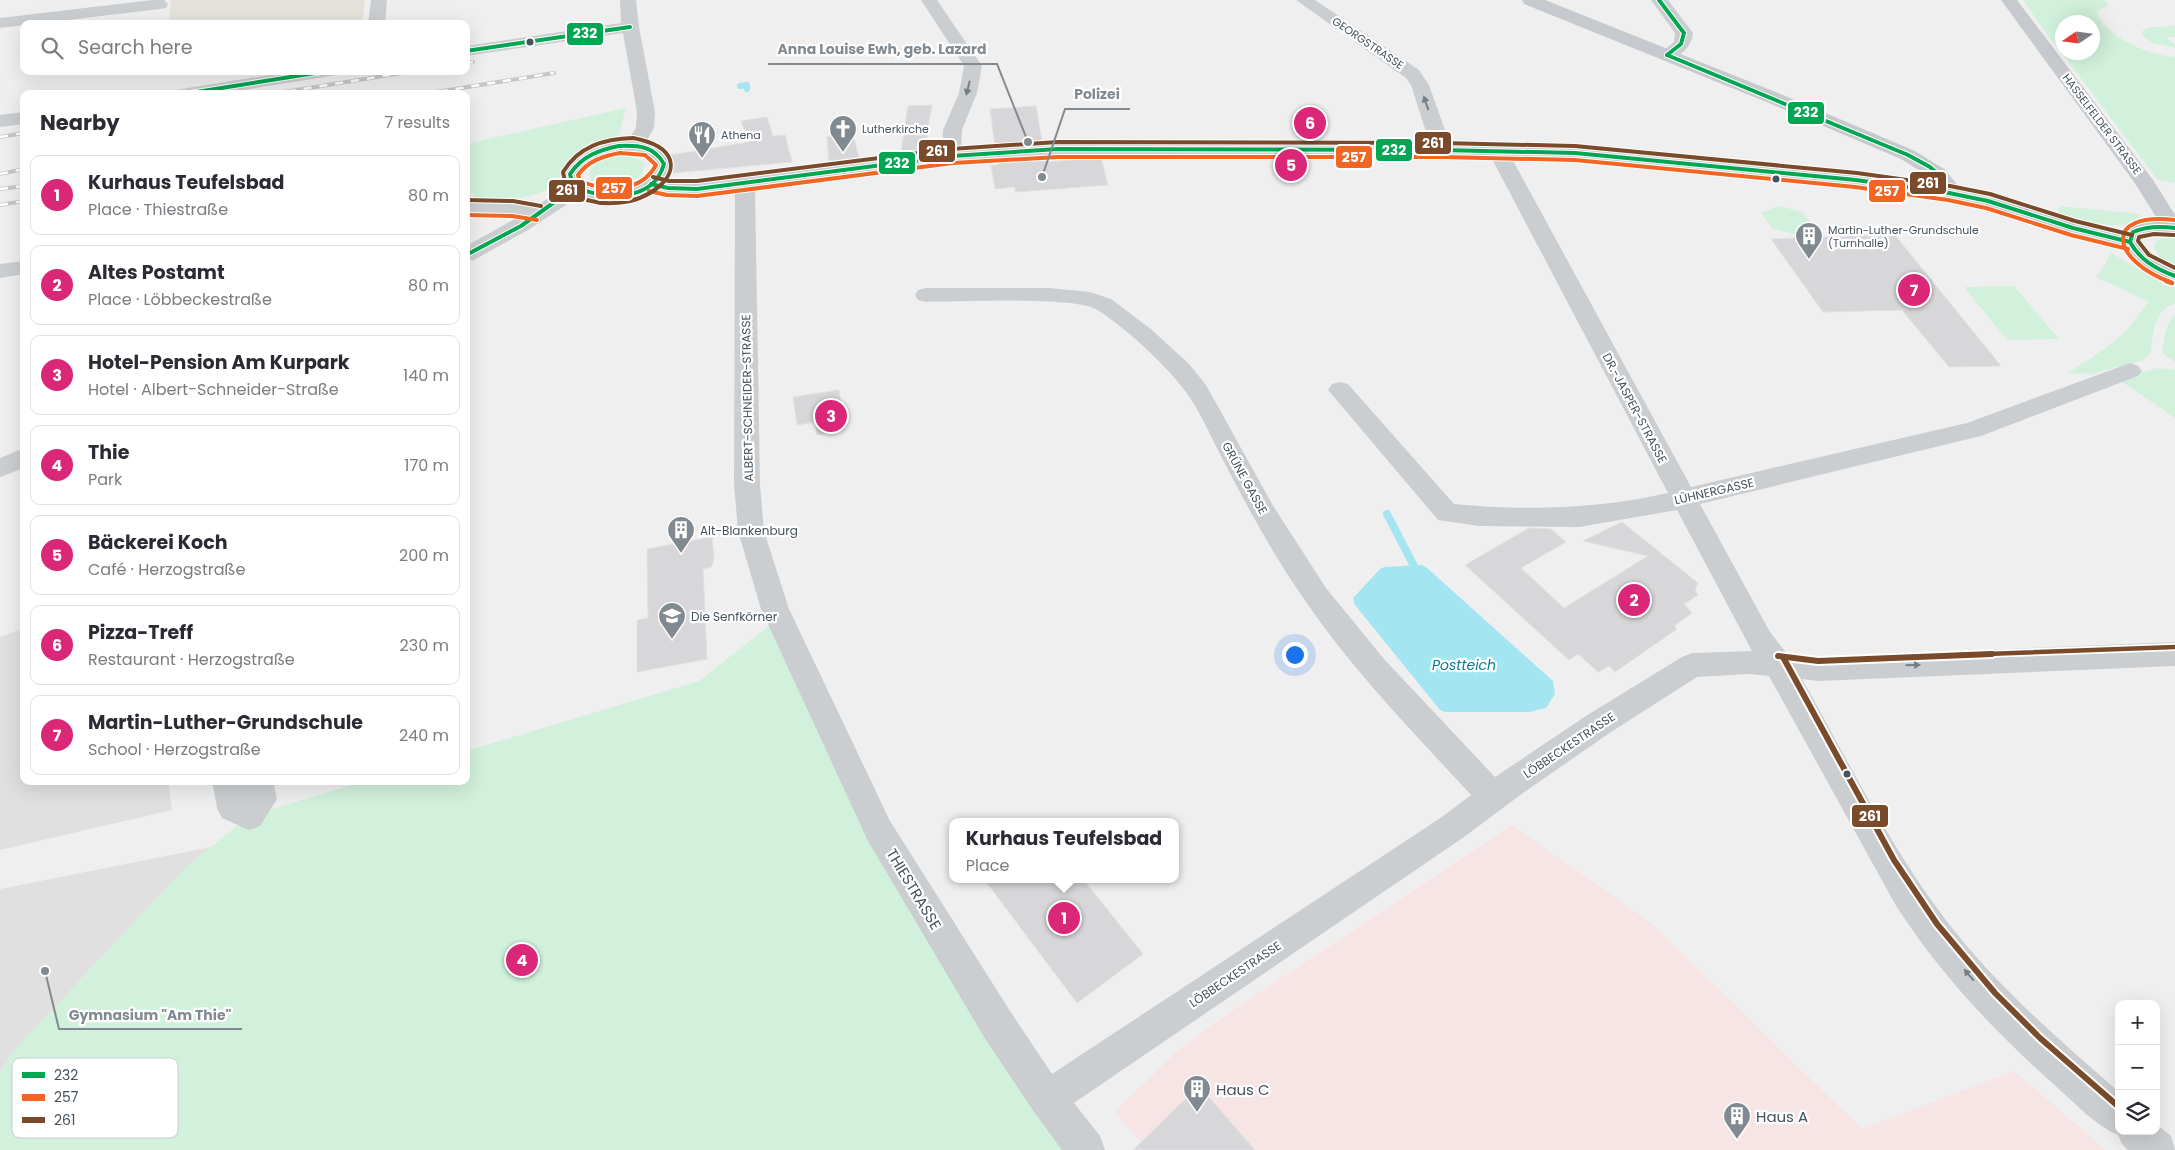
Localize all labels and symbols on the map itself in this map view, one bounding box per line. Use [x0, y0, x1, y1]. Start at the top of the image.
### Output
street label: GEORGSTRASSE [1329, 13, 1407, 73]
north arrow [2055, 15, 2100, 60]
line badge: 232 [566, 22, 604, 46]
text: 232 [573, 23, 597, 43]
callout: Anna Louise Ewh, geb. Lazard [768, 35, 997, 64]
unlabelled marker [525, 37, 535, 47]
text: Anna Louise Ewh, geb. Lazard [777, 39, 987, 59]
street label: HASSELFELDER STRASSE [2059, 70, 2145, 178]
one-way arrow [964, 80, 972, 95]
callout: Polizei [1065, 80, 1130, 109]
text: Polizei [1074, 84, 1120, 104]
one-way arrow [1422, 96, 1430, 111]
line badge: 232 [1787, 101, 1825, 125]
text: 232 [1794, 102, 1818, 122]
pin: 6 [1294, 104, 1326, 142]
church icon: Lutherkirche [828, 114, 858, 153]
restaurant icon: Athena [687, 120, 717, 159]
place label: Lutherkirche [862, 121, 929, 137]
place label: Athena [721, 127, 761, 143]
line badge: 261 [1414, 131, 1452, 155]
text: 261 [1422, 133, 1444, 153]
line badge: 232 [1375, 138, 1413, 162]
line badge: 261 [918, 139, 956, 163]
text: 232 [1382, 140, 1406, 160]
text: 261 [926, 141, 948, 161]
line badge: 257 [1335, 145, 1373, 169]
pin: 5 [1275, 146, 1307, 184]
text: 257 [1342, 147, 1367, 167]
line badge: 232 [878, 151, 916, 175]
text: 232 [885, 153, 909, 173]
line badge: 261 [1909, 171, 1947, 195]
text: 261 [1917, 173, 1939, 193]
unlabelled marker [1771, 174, 1781, 184]
line badge: 257 [595, 176, 633, 200]
text: 257 [602, 178, 627, 198]
line badge: 261 [548, 179, 586, 203]
line badge: 257 [1868, 179, 1906, 203]
text: 261 [556, 180, 578, 200]
text: 257 [1875, 181, 1900, 201]
building icon: Martin-Luther-Grundschule (Turnhalle) [1794, 221, 1824, 260]
place label: Martin-Luther-Grundschule (Turnhalle) [1828, 222, 1979, 251]
pin: 7 [1898, 271, 1930, 309]
street label: ALBERT-SCHNEIDER-STRASSE [737, 314, 757, 482]
street label: DR.-JASPER-STRASSE [1599, 350, 1671, 466]
pin: 3 [815, 397, 847, 435]
street label: GRÜNE GASSE [1218, 439, 1272, 517]
street label: LÜHNERGASSE [1673, 474, 1755, 508]
building icon: Alt-Blankenburg [666, 515, 696, 554]
place label: Alt-Blankenburg [700, 522, 798, 539]
pin: 2 [1618, 581, 1650, 619]
school or university icon: Die Senfkörner [657, 601, 687, 640]
place label: Die Senfkörner [691, 608, 778, 625]
your location [1282, 642, 1308, 668]
water label: Postteich [1432, 655, 1496, 675]
one-way arrow [1905, 661, 1921, 669]
street label: LÖBBECKESTRASSE [1520, 708, 1618, 782]
unlabelled marker [1842, 769, 1852, 779]
line badge: 261 [1851, 804, 1889, 828]
text: 261 [1859, 806, 1881, 826]
street label: THIESTRASSE [881, 844, 947, 934]
pin: 1 [1048, 899, 1080, 937]
street label: LÖBBECKESTRASSE [1186, 937, 1284, 1011]
pin: 4 [506, 941, 538, 979]
one-way arrow [1963, 970, 1975, 982]
callout: Gymnasium "Am Thie" [59, 1000, 242, 1029]
text: Gymnasium "Am Thie" [69, 1005, 232, 1025]
legend [12, 1058, 178, 1138]
text: 232 [54, 1065, 78, 1085]
building icon: Haus C [1182, 1074, 1212, 1113]
place label: Haus C [1216, 1079, 1270, 1100]
text: 257 [54, 1087, 79, 1107]
building icon: Haus A [1722, 1101, 1752, 1140]
place label: Haus A [1756, 1106, 1808, 1127]
text: 261 [54, 1110, 75, 1130]

